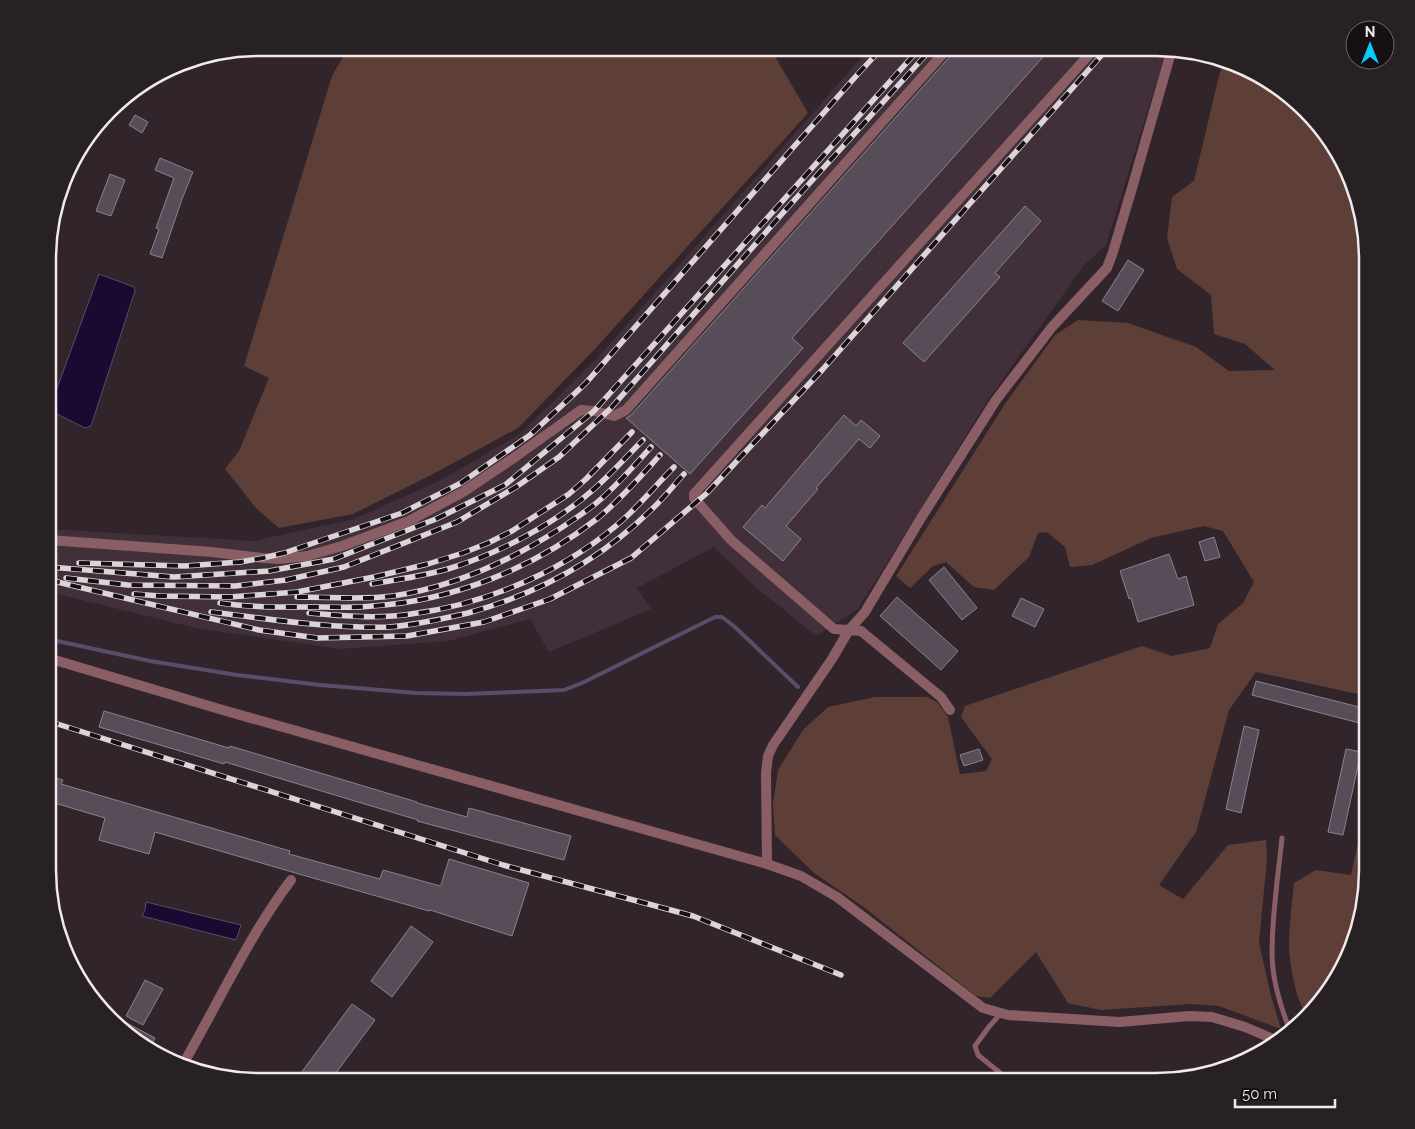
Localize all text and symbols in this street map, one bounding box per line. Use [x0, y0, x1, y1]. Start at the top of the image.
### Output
north arrow [1345, 20, 1395, 70]
text: N [1365, 24, 1375, 40]
scale bar [1235, 1076, 1335, 1108]
text: 50 m [1242, 1085, 1277, 1103]

